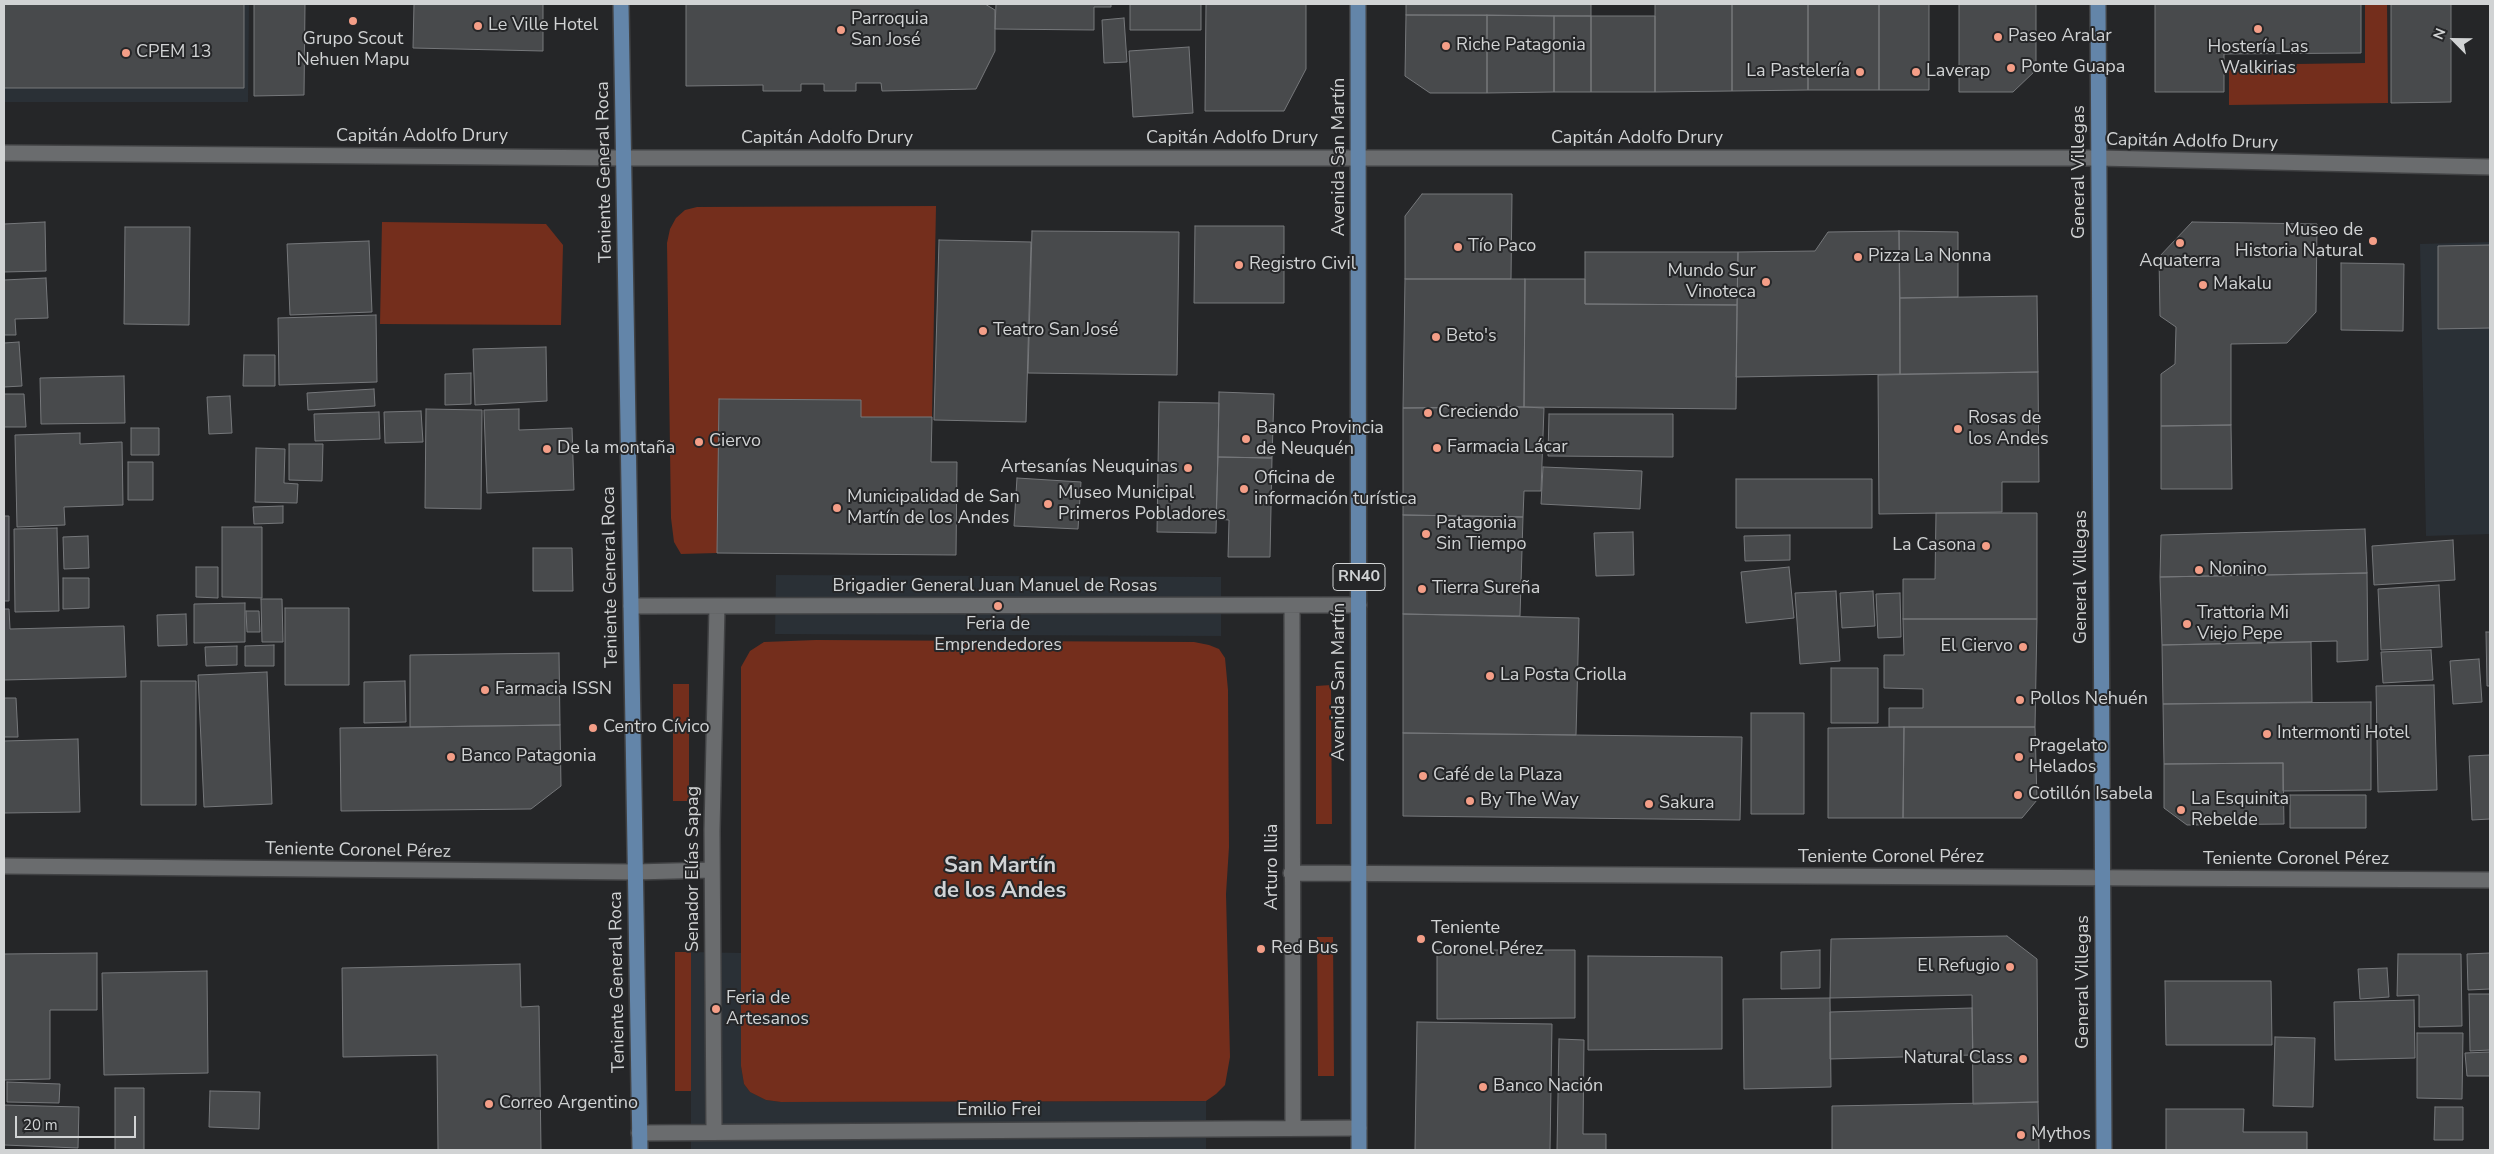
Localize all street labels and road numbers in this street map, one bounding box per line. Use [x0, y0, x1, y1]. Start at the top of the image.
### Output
street label: Avenida San Martín [1329, 78, 1351, 236]
street label: Teniente General Roca [593, 81, 617, 263]
street label: General Villegas [2069, 105, 2091, 239]
street label: Capitán Adolfo Drury [336, 126, 508, 148]
street label: Capitán Adolfo Drury [741, 128, 913, 150]
street label: Capitán Adolfo Drury [1146, 128, 1318, 150]
street label: Capitán Adolfo Drury [1551, 128, 1723, 150]
street label: Capitán Adolfo Drury [2106, 130, 2278, 154]
street label: Teniente General Roca [599, 486, 623, 668]
street label: General Villegas [2071, 510, 2093, 644]
road number: RN40 [1333, 564, 1385, 590]
street label: Brigadier General Juan Manuel de Rosas [833, 576, 1157, 598]
street label: Avenida San Martín [1329, 603, 1351, 761]
street label: Senador Elías Sapag [683, 786, 705, 952]
street label: Arturo Illia [1262, 824, 1284, 910]
street label: Teniente Coronel Pérez [265, 839, 451, 863]
street label: Teniente Coronel Pérez [1798, 847, 1984, 869]
street label: Teniente Coronel Pérez [2203, 849, 2389, 871]
street label: Teniente General Roca [606, 891, 630, 1073]
street label: General Villegas [2073, 915, 2095, 1049]
street label: Emilio Frei [957, 1100, 1041, 1122]

